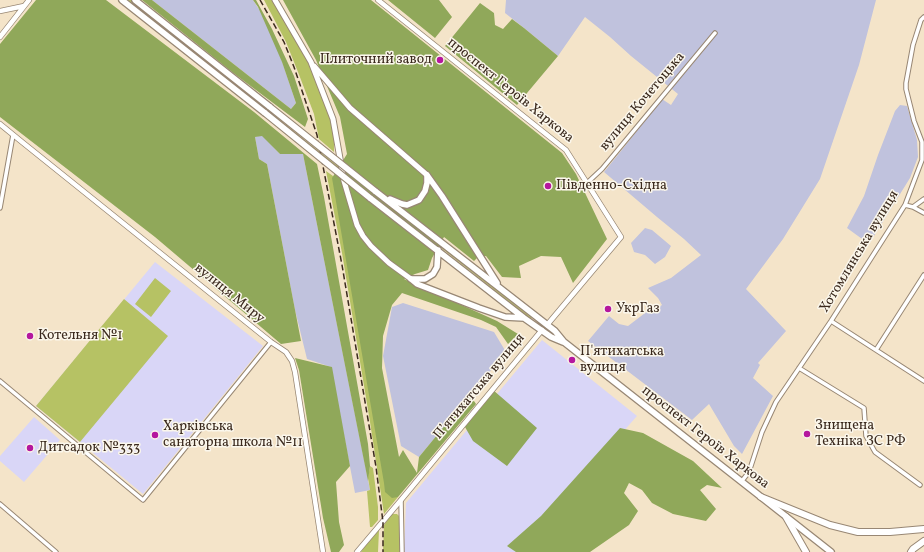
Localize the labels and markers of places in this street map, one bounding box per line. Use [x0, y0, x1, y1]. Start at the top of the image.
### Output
place label: Плиточний завод [320, 52, 432, 68]
marker: Плиточний завод [435, 55, 445, 65]
place label: Південно-Східна [556, 178, 667, 194]
marker: Південно-Східна [543, 181, 553, 191]
place label: УкрГаз [616, 301, 660, 317]
marker: УкрГаз [603, 304, 613, 314]
place label: Котельня №1 [38, 328, 123, 344]
marker: Котельня №1 [25, 331, 35, 341]
place label: П'ятихатська вулиця [580, 344, 664, 376]
marker: П'ятихатська вулиця [567, 355, 577, 365]
place label: Знищена Техніка ЗС РФ [815, 418, 905, 450]
place label: Харківська санаторна школа №11 [163, 419, 303, 452]
marker: Знищена Техніка ЗС РФ [802, 429, 812, 439]
marker: Харківська санаторна школа №11 [150, 430, 160, 440]
place label: Дитсадок №333 [38, 440, 140, 456]
marker: Дитсадок №333 [25, 443, 35, 453]

